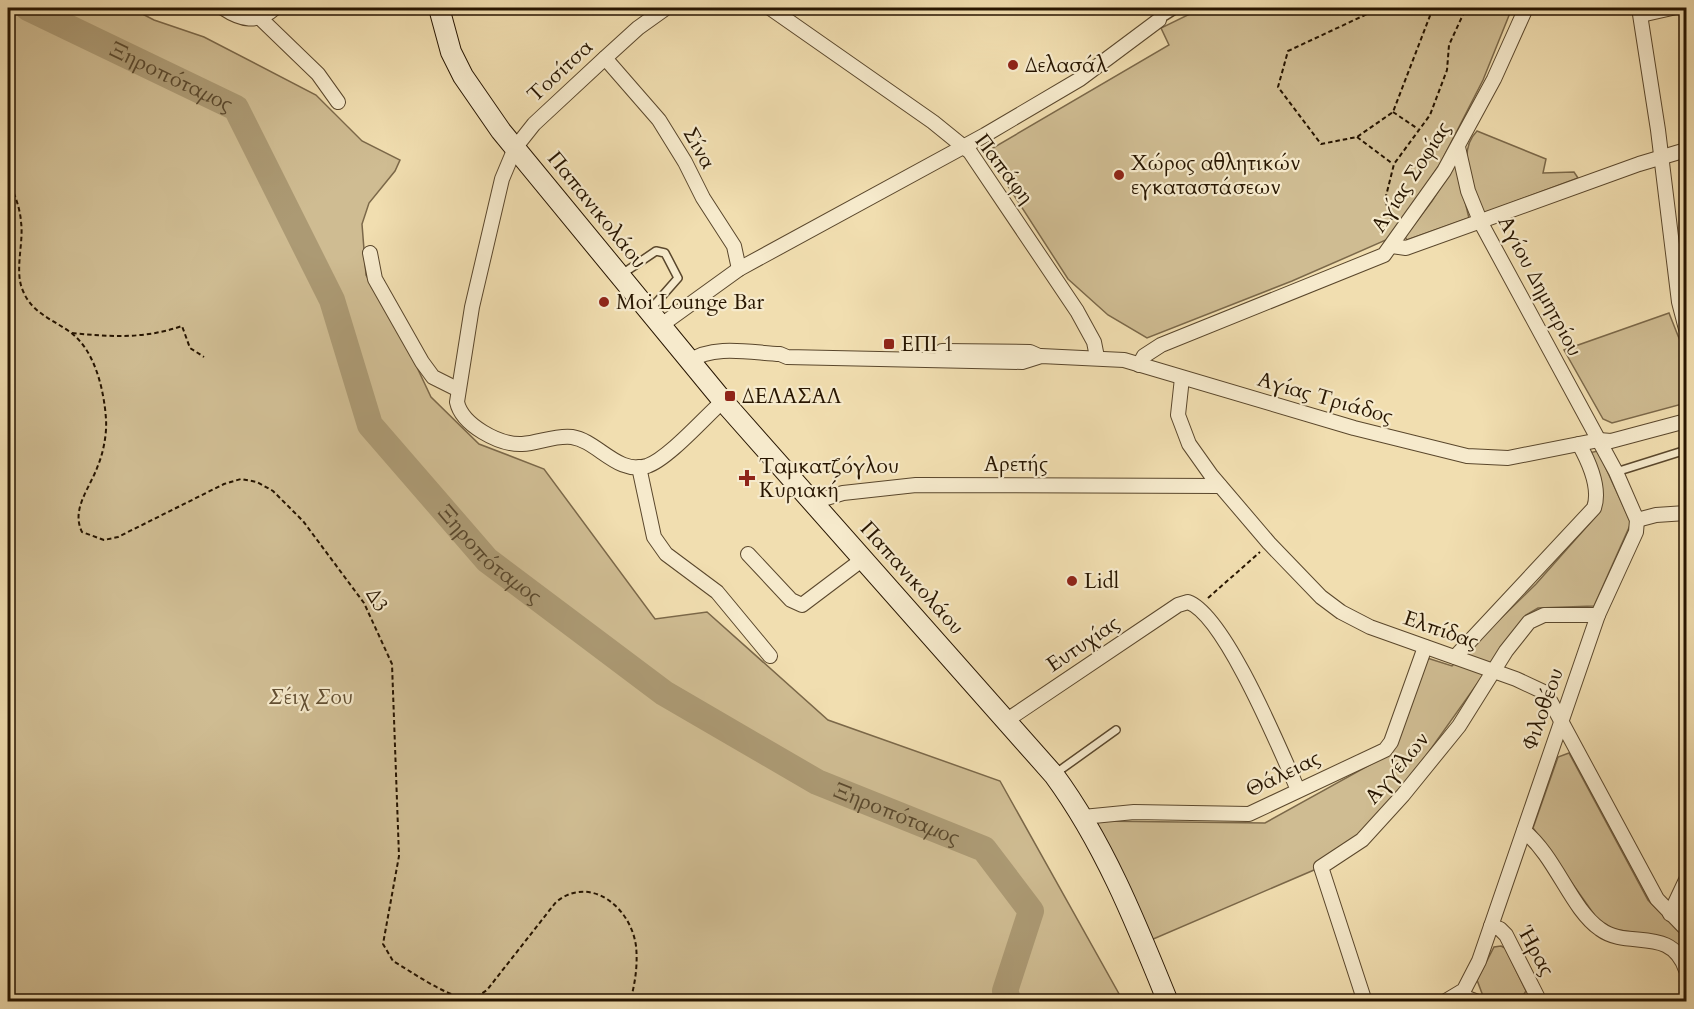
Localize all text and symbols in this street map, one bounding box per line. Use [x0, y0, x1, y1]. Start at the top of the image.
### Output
street label: Τοσίτσα [521, 33, 599, 109]
water label: Ξηροπόταμος [105, 34, 238, 119]
place label: Δελασάλ [1025, 51, 1108, 80]
marker: Δελασάλ [1006, 58, 1020, 72]
street label: Αγίας Σοφίας [1364, 116, 1458, 238]
street label: Σίνα [676, 122, 722, 174]
street label: Παπάφη [968, 128, 1040, 210]
street label: Παπανικολάου [541, 145, 653, 275]
place label: Χώρος αθλητικών εγκαταστάσεων [1131, 149, 1300, 202]
marker: Χώρος αθλητικών εγκαταστάσεων [1112, 168, 1126, 182]
street label: Αγίου Δημητρίου [1491, 211, 1589, 361]
place label: Moi Lounge Bar [616, 288, 764, 317]
marker: Moi Lounge Bar [597, 295, 611, 309]
place label: ΕΠΙ 1 [901, 330, 954, 359]
marker: ΕΠΙ 1 [882, 337, 896, 351]
street label: Αγίας Τριάδος [1254, 365, 1396, 431]
place label: ΔΕΛΑΣΑΛ [742, 382, 842, 411]
marker: ΔΕΛΑΣΑΛ [723, 389, 737, 403]
street label: Αρετής [984, 450, 1048, 479]
place label: Ταμκατζόγλου Κυριακή [759, 452, 899, 505]
marker: Ταμκατζόγλου Κυριακή [740, 471, 754, 485]
water label: Ξηροπόταμος [431, 498, 548, 611]
street label: Παπανικολάου [853, 515, 971, 641]
place label: Lidl [1084, 567, 1119, 596]
marker: Lidl [1065, 574, 1079, 588]
street label: Δ3 [359, 583, 395, 617]
street label: Ελπίδας [1400, 604, 1482, 656]
street label: Ευτυχίας [1041, 609, 1125, 679]
street label: Φιλοθέου [1515, 664, 1571, 754]
park label: Σέιχ Σου [269, 683, 353, 712]
street label: Αγγέλων [1358, 726, 1436, 810]
street label: Θάλειας [1241, 744, 1325, 804]
water label: Ξηροπόταμος [829, 775, 964, 853]
street label: Ήρας [1510, 921, 1562, 981]

